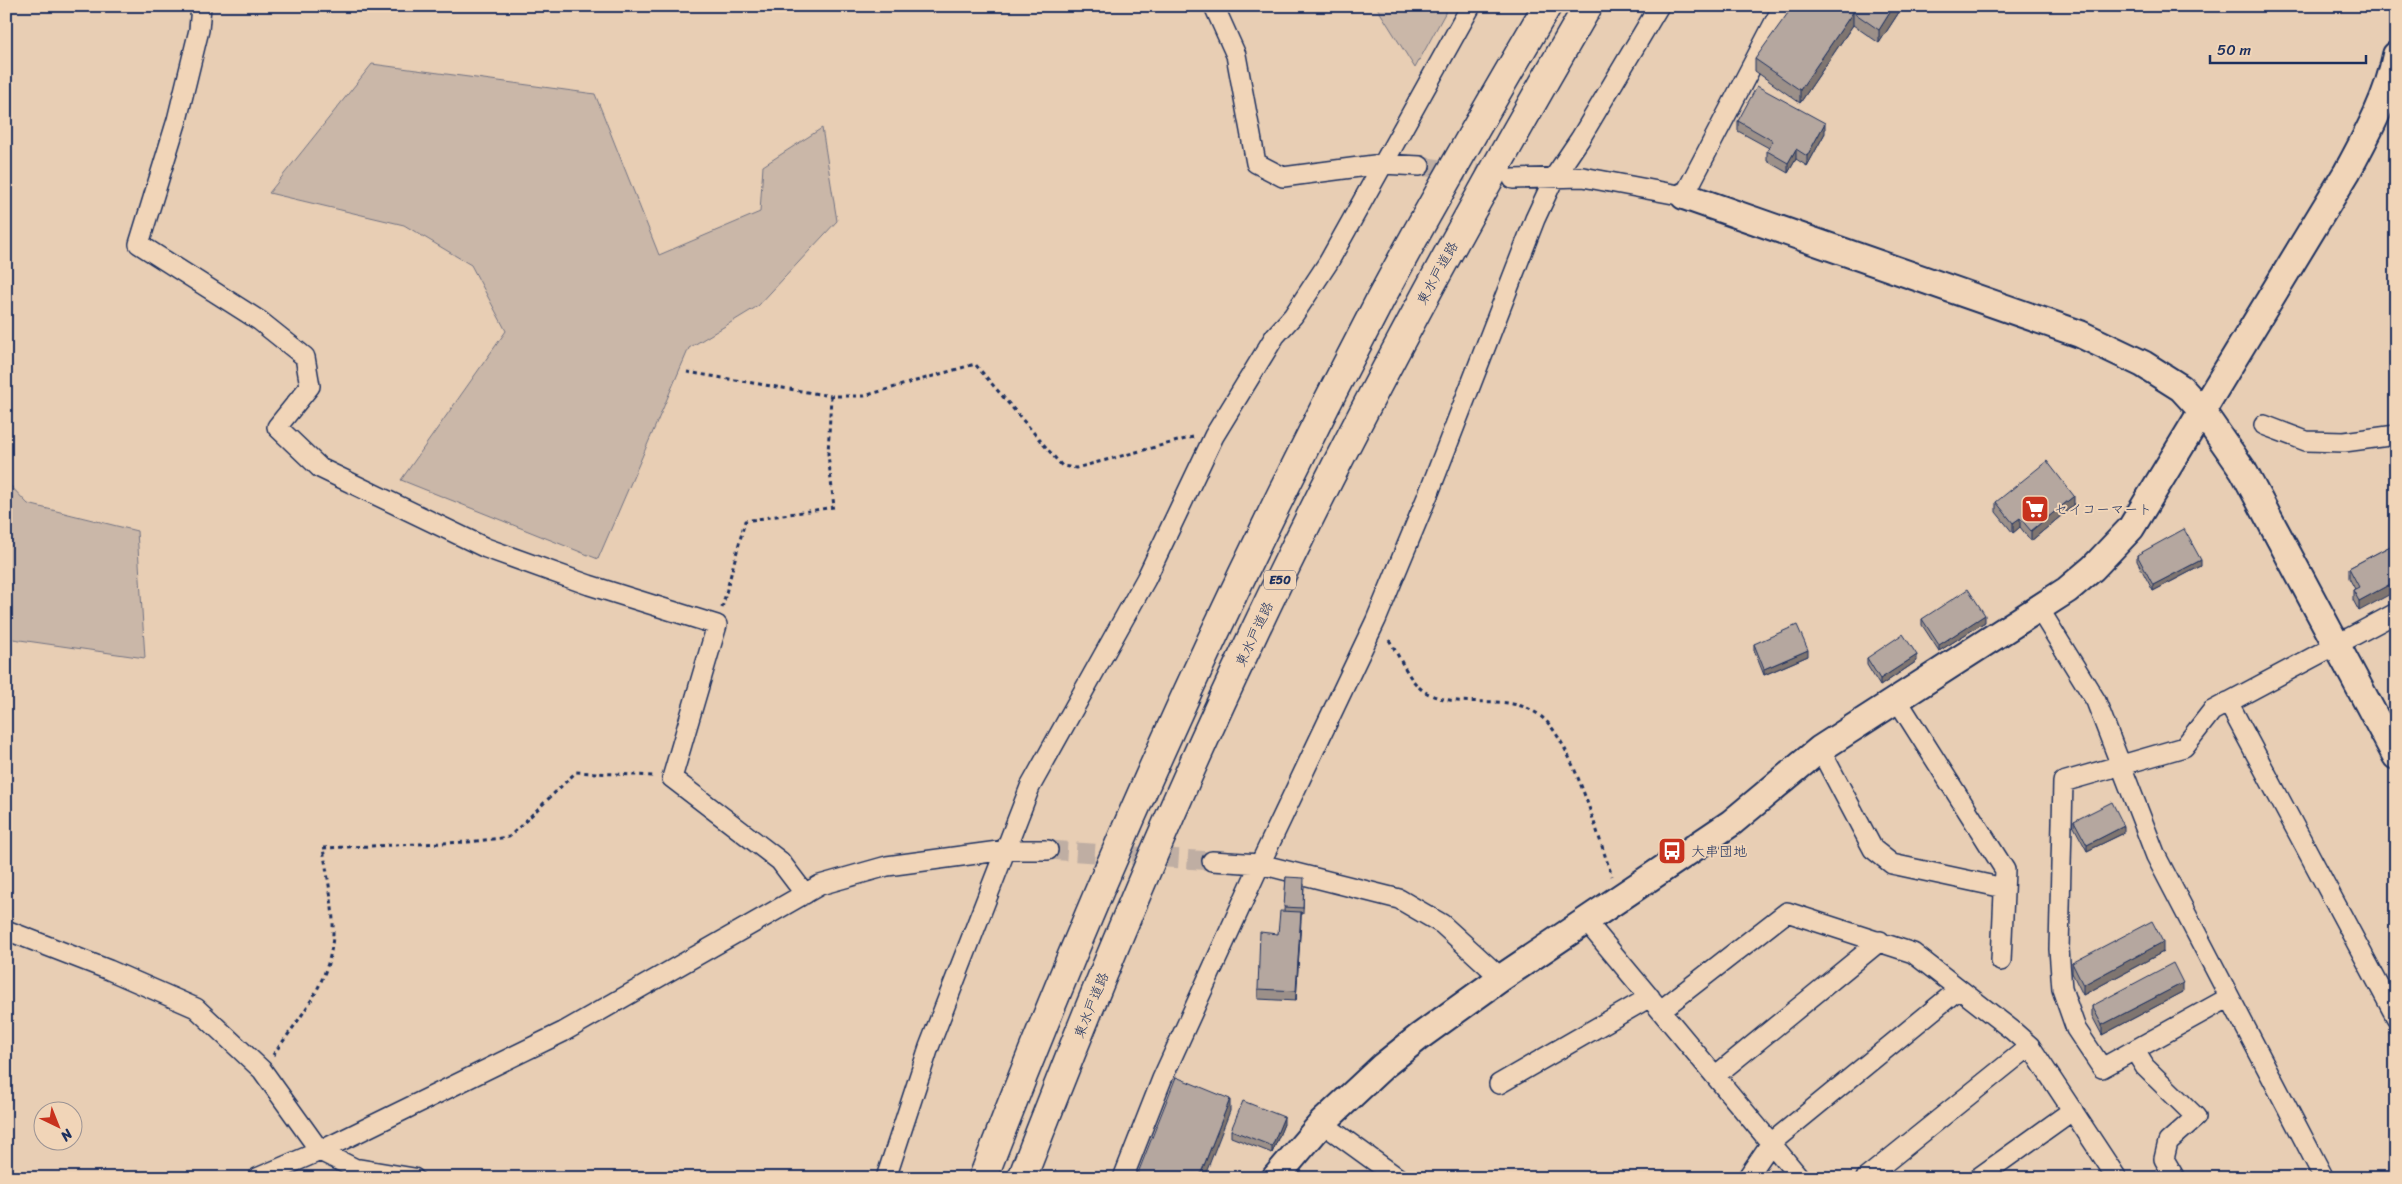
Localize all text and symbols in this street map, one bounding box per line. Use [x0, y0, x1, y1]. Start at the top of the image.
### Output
scale bar [2210, 32, 2366, 64]
text: 50 m [2217, 37, 2252, 63]
street label: 東水戸道路 [1410, 237, 1465, 310]
supermarket icon: セイコーマート [2020, 494, 2050, 524]
place label: セイコーマート [2054, 497, 2152, 522]
road number: E50 [1264, 570, 1296, 590]
street label: 東水戸道路 [1228, 597, 1281, 671]
bus stop icon: 大串団地 [1657, 836, 1687, 866]
place label: 大串団地 [1691, 839, 1747, 864]
street label: 東水戸道路 [1067, 968, 1116, 1042]
north arrow [32, 1102, 82, 1152]
text: N [54, 1122, 79, 1148]

